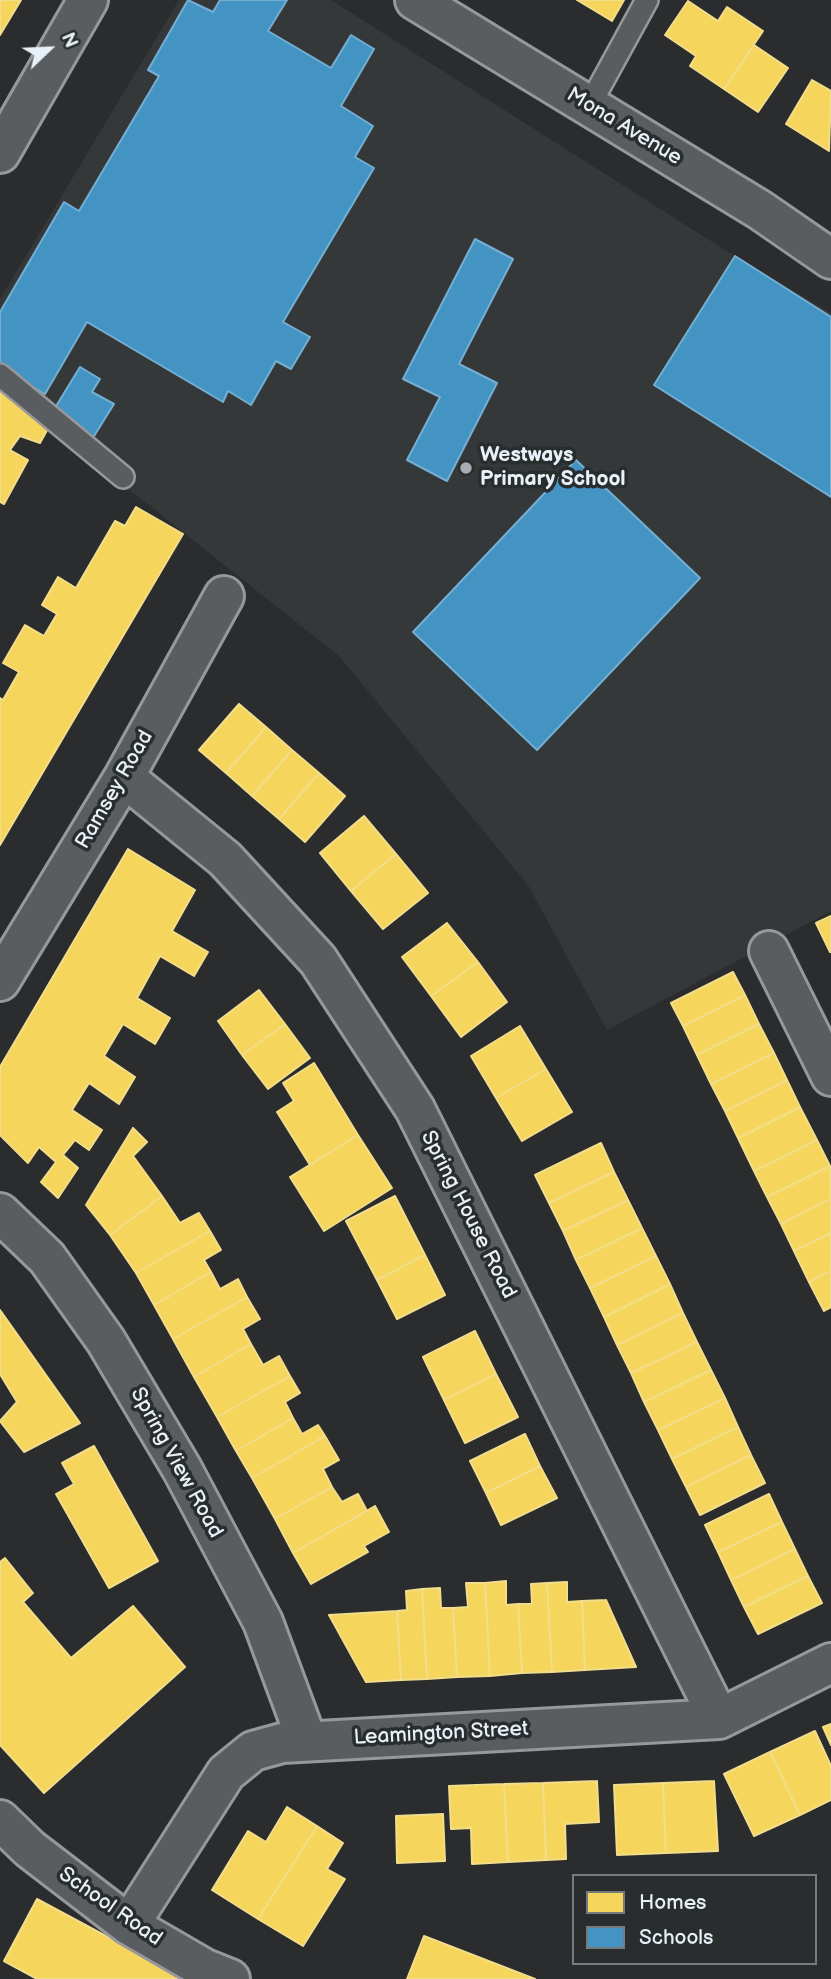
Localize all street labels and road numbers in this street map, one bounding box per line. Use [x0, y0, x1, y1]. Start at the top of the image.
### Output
street label: Mona Avenue [562, 83, 686, 171]
street label: Ramsey Road [71, 726, 159, 854]
street label: Spring House Road [415, 1127, 521, 1303]
street label: Spring View Road [124, 1383, 228, 1543]
street label: Leamington Street [353, 1717, 529, 1751]
street label: School Road [53, 1862, 167, 1952]

